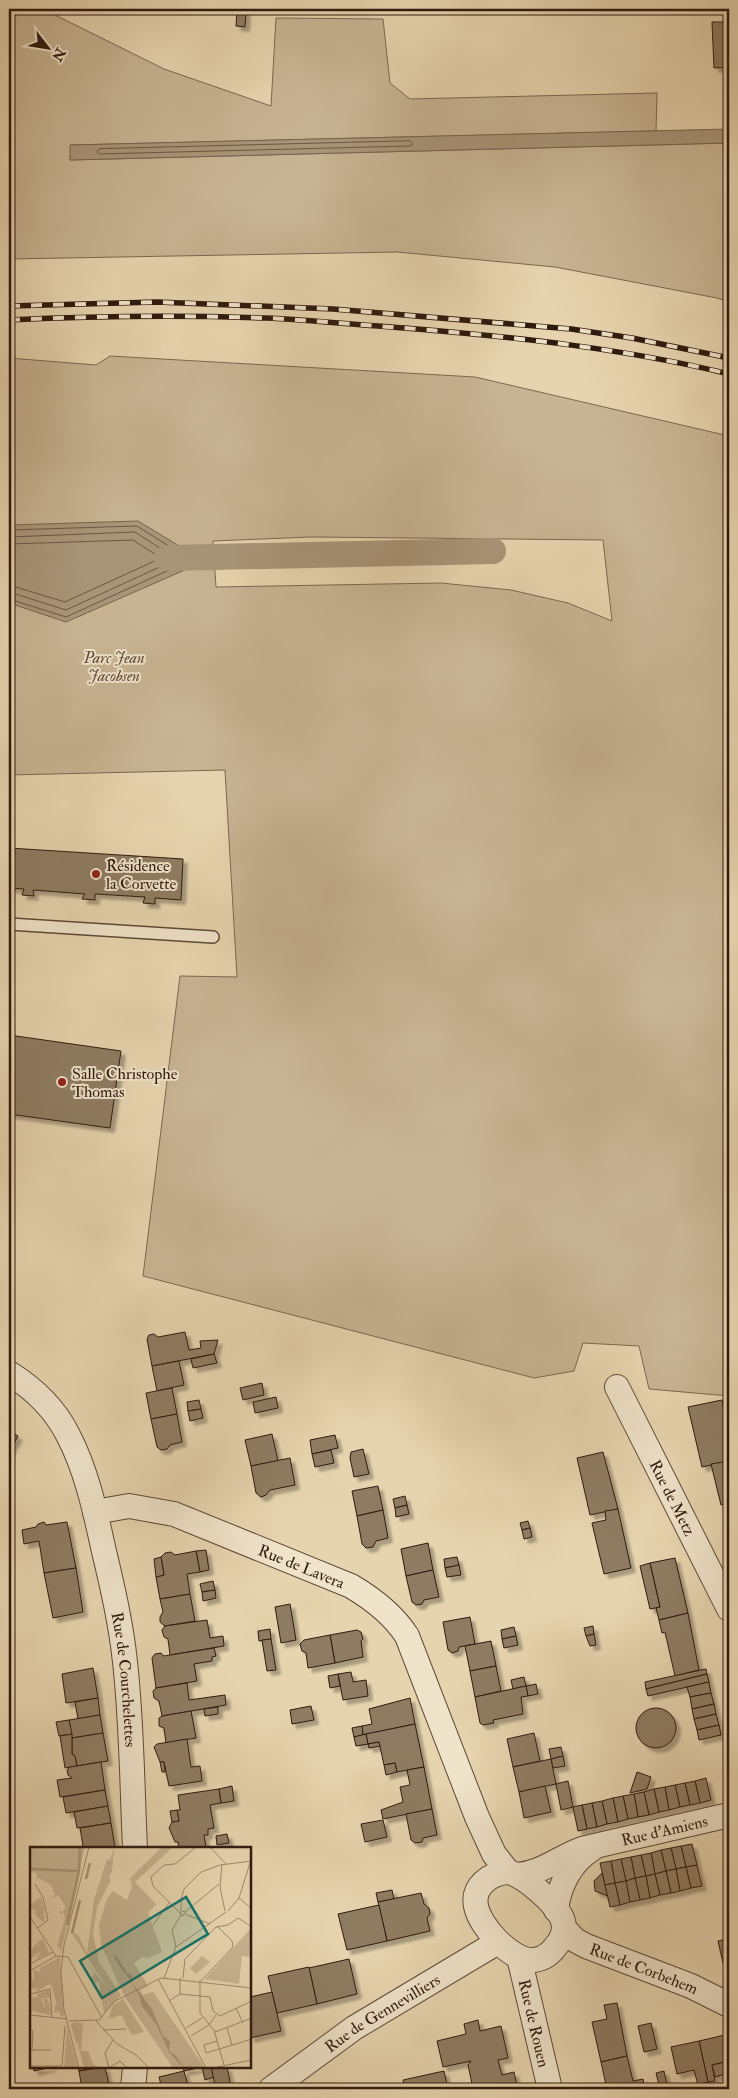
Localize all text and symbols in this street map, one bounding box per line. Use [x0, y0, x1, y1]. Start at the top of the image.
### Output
north arrow [22, 22, 72, 72]
text: N [48, 44, 70, 65]
park label: Parc Jean Jacobsen [82, 648, 145, 686]
place label: Résidence la Corvette [106, 856, 176, 894]
marker: Résidence la Corvette [90, 868, 102, 880]
place label: Salle Christophe Thomas [72, 1064, 178, 1102]
marker: Salle Christophe Thomas [56, 1076, 68, 1088]
street label: Rue de Metz [644, 1457, 700, 1540]
street label: Rue de Lavera [255, 1540, 348, 1594]
street label: Rue de Courchelettes [107, 1610, 140, 1748]
street label: Rue d'Amiens [619, 1811, 710, 1851]
inset map [30, 1847, 251, 2068]
street label: Rue de Corbehem [586, 1939, 702, 1999]
street label: Rue de Gennevilliers [321, 1970, 444, 2057]
street label: Rue de Rouen [514, 1977, 554, 2069]

